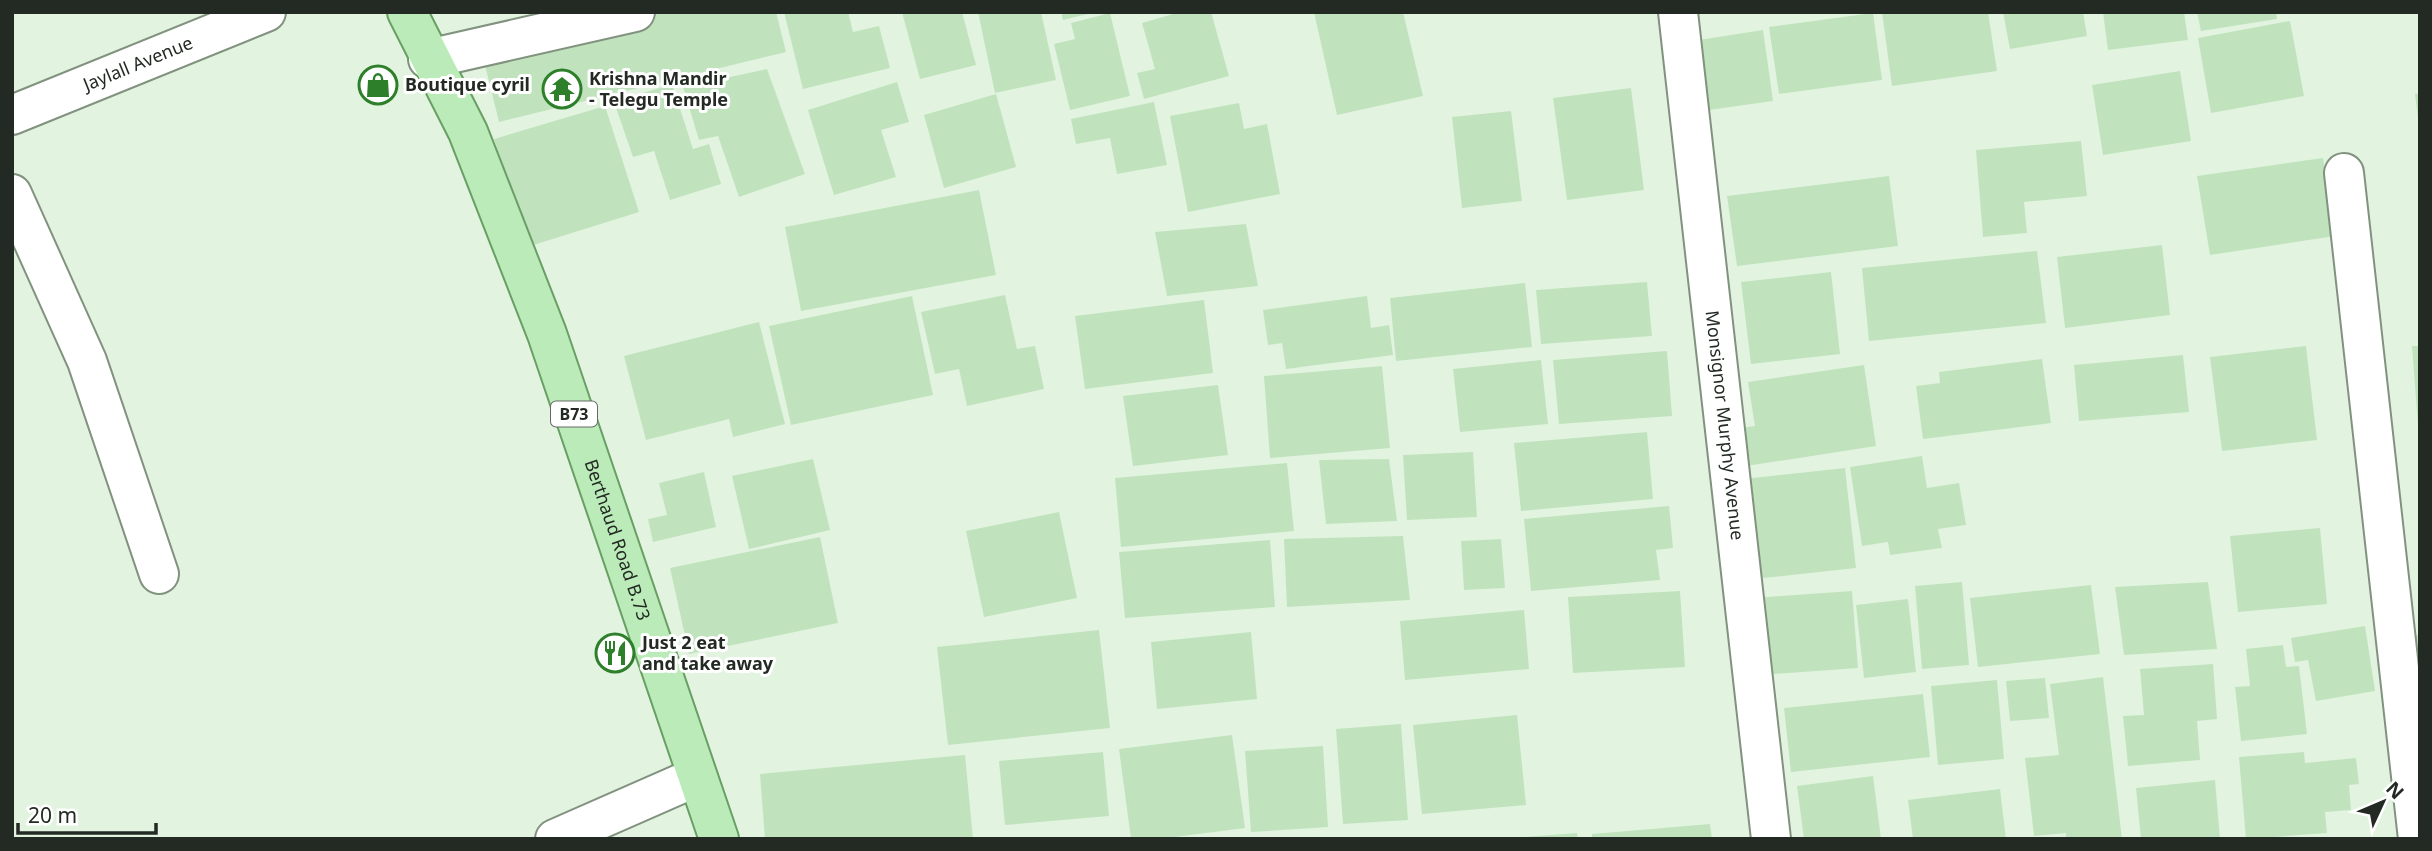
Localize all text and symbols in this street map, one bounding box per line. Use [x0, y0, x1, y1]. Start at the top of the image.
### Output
street label: Jaylall Avenue [77, 30, 196, 97]
shop icon: Boutique cyril [357, 64, 399, 106]
place label: Krishna Mandir - Telegu Temple [589, 66, 728, 111]
temple icon: Krishna Mandir - Telegu Temple [541, 68, 583, 110]
place label: Boutique cyril [405, 72, 530, 96]
street label: Monsignor Murphy Avenue [1701, 309, 1750, 541]
road number: B73 [551, 402, 597, 426]
street label: Berthaud Road B.73 [579, 456, 657, 623]
place label: Just 2 eat and take away [640, 630, 774, 675]
restaurant icon: Just 2 eat and take away [594, 632, 636, 674]
north arrow [2348, 767, 2418, 837]
text: N [2381, 776, 2410, 805]
scale bar [18, 792, 156, 836]
text: 20 m [28, 801, 77, 829]

